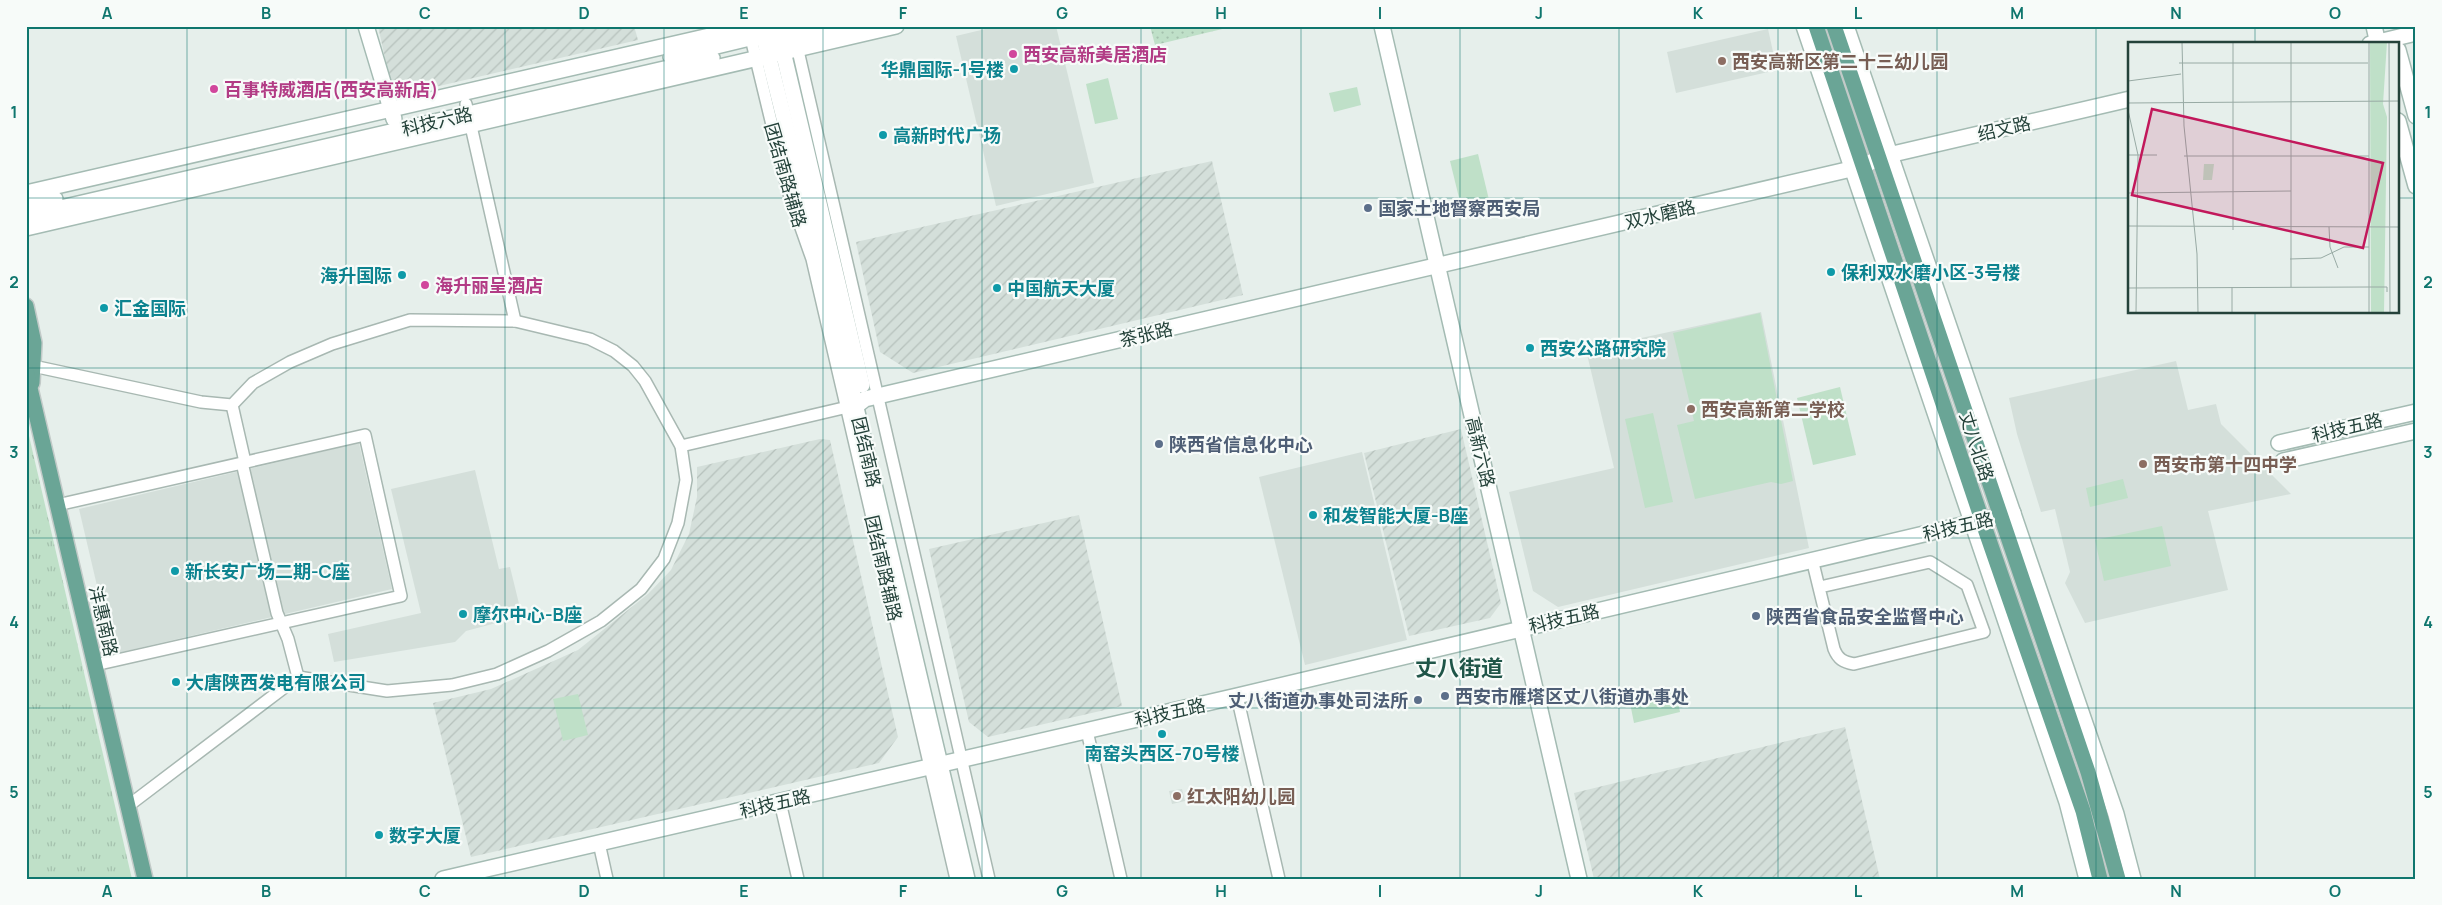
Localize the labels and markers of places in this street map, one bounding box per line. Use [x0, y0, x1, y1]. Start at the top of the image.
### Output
place label: 西安高新美居酒店 [1023, 42, 1167, 66]
marker: 西安高新美居酒店 [1007, 48, 1019, 60]
place label: 西安高新区第二十三幼儿园 [1732, 49, 1948, 73]
marker: 西安高新区第二十三幼儿园 [1716, 55, 1728, 67]
place label: 华鼎国际-1号楼 [881, 57, 1004, 81]
marker: 华鼎国际-1号楼 [1008, 63, 1020, 75]
place label: 百事特威酒店(西安高新店) [224, 77, 438, 101]
marker: 百事特威酒店(西安高新店) [208, 83, 220, 95]
place label: 高新时代广场 [893, 123, 1001, 147]
marker: 高新时代广场 [877, 129, 889, 141]
place label: 国家土地督察西安局 [1378, 196, 1540, 220]
marker: 国家土地督察西安局 [1362, 202, 1374, 214]
place label: 保利双水磨小区-3号楼 [1841, 260, 2020, 284]
place label: 海升国际 [320, 263, 392, 287]
marker: 保利双水磨小区-3号楼 [1825, 266, 1837, 278]
marker: 海升国际 [396, 269, 408, 281]
place label: 海升丽呈酒店 [435, 273, 543, 297]
place label: 中国航天大厦 [1007, 276, 1115, 300]
marker: 海升丽呈酒店 [419, 279, 431, 291]
marker: 中国航天大厦 [991, 282, 1003, 294]
place label: 汇金国际 [114, 296, 186, 320]
marker: 汇金国际 [98, 302, 110, 314]
place label: 西安公路研究院 [1540, 336, 1666, 360]
marker: 西安公路研究院 [1524, 342, 1536, 354]
place label: 西安高新第二学校 [1701, 397, 1845, 421]
marker: 西安高新第二学校 [1685, 403, 1697, 415]
place label: 陕西省信息化中心 [1169, 432, 1313, 456]
marker: 陕西省信息化中心 [1153, 438, 1165, 450]
place label: 西安市第十四中学 [2153, 452, 2297, 476]
marker: 西安市第十四中学 [2137, 458, 2149, 470]
place label: 和发智能大厦-B座 [1323, 503, 1468, 527]
marker: 和发智能大厦-B座 [1307, 509, 1319, 521]
place label: 新长安广场二期-C座 [185, 559, 350, 583]
marker: 新长安广场二期-C座 [169, 565, 181, 577]
place label: 摩尔中心-B座 [473, 602, 582, 626]
place label: 陕西省食品安全监督中心 [1766, 604, 1964, 628]
marker: 摩尔中心-B座 [457, 608, 469, 620]
marker: 陕西省食品安全监督中心 [1750, 610, 1762, 622]
place label: 大唐陕西发电有限公司 [186, 670, 366, 694]
marker: 大唐陕西发电有限公司 [170, 676, 182, 688]
place label: 西安市雁塔区丈八街道办事处 [1455, 684, 1689, 708]
place label: 丈八街道办事处司法所 [1228, 688, 1408, 712]
marker: 西安市雁塔区丈八街道办事处 [1439, 690, 1451, 702]
marker: 丈八街道办事处司法所 [1412, 694, 1424, 706]
marker: 南窑头西区-70号楼 [1156, 728, 1168, 740]
place label: 南窑头西区-70号楼 [1084, 741, 1240, 765]
place label: 红太阳幼儿园 [1187, 784, 1295, 808]
marker: 红太阳幼儿园 [1171, 790, 1183, 802]
place label: 数字大厦 [389, 823, 461, 847]
marker: 数字大厦 [373, 829, 385, 841]

